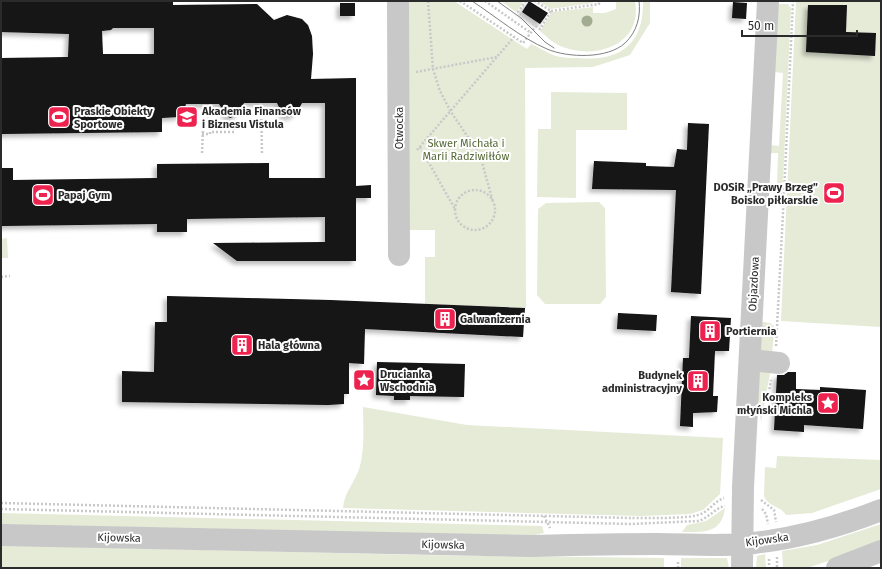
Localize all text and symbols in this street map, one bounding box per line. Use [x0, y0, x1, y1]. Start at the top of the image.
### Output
scale bar [742, 12, 857, 38]
text: 50 m [748, 19, 774, 33]
sports icon: Praskie Obiekty Sportowe [46, 104, 72, 130]
school or university icon: Akademia Finansów i Biznesu Vistula [174, 104, 200, 130]
place label: Praskie Obiekty Sportowe [74, 105, 153, 131]
place label: Akademia Finansów i Biznesu Vistula [201, 105, 302, 131]
street label: Otwocka [393, 107, 406, 149]
park label: Skwer Michała i Marii Radziwiłłów [423, 137, 510, 163]
sports icon: DOSiR „Prawy Brzeg” Boisko piłkarskie [821, 180, 847, 206]
place label: DOSiR „Prawy Brzeg” Boisko piłkarskie [714, 181, 818, 207]
sports icon: Papaj Gym [30, 182, 56, 208]
place label: Papaj Gym [58, 189, 110, 202]
street label: Objazdowa [746, 256, 762, 312]
building icon: Galwanizernia [432, 306, 458, 332]
place label: Galwanizernia [460, 313, 531, 326]
building icon: Portiernia [697, 318, 723, 344]
place label: Portiernia [726, 325, 776, 338]
building icon: Hala główna [229, 332, 255, 358]
place label: Hala główna [258, 339, 320, 352]
place icon: Drucianka Wschodnia [351, 367, 377, 393]
place label: Drucianka Wschodnia [380, 368, 435, 394]
building icon: Budynek administracyjny [685, 368, 711, 394]
place label: Budynek administracyjny [602, 369, 683, 395]
place icon: Kompleks młyński Michla [815, 390, 841, 416]
place label: Kompleks młyński Michla [737, 391, 813, 417]
street label: Kijowska [97, 531, 141, 545]
street label: Kijowska [745, 531, 789, 549]
street label: Kijowska [421, 538, 465, 552]

